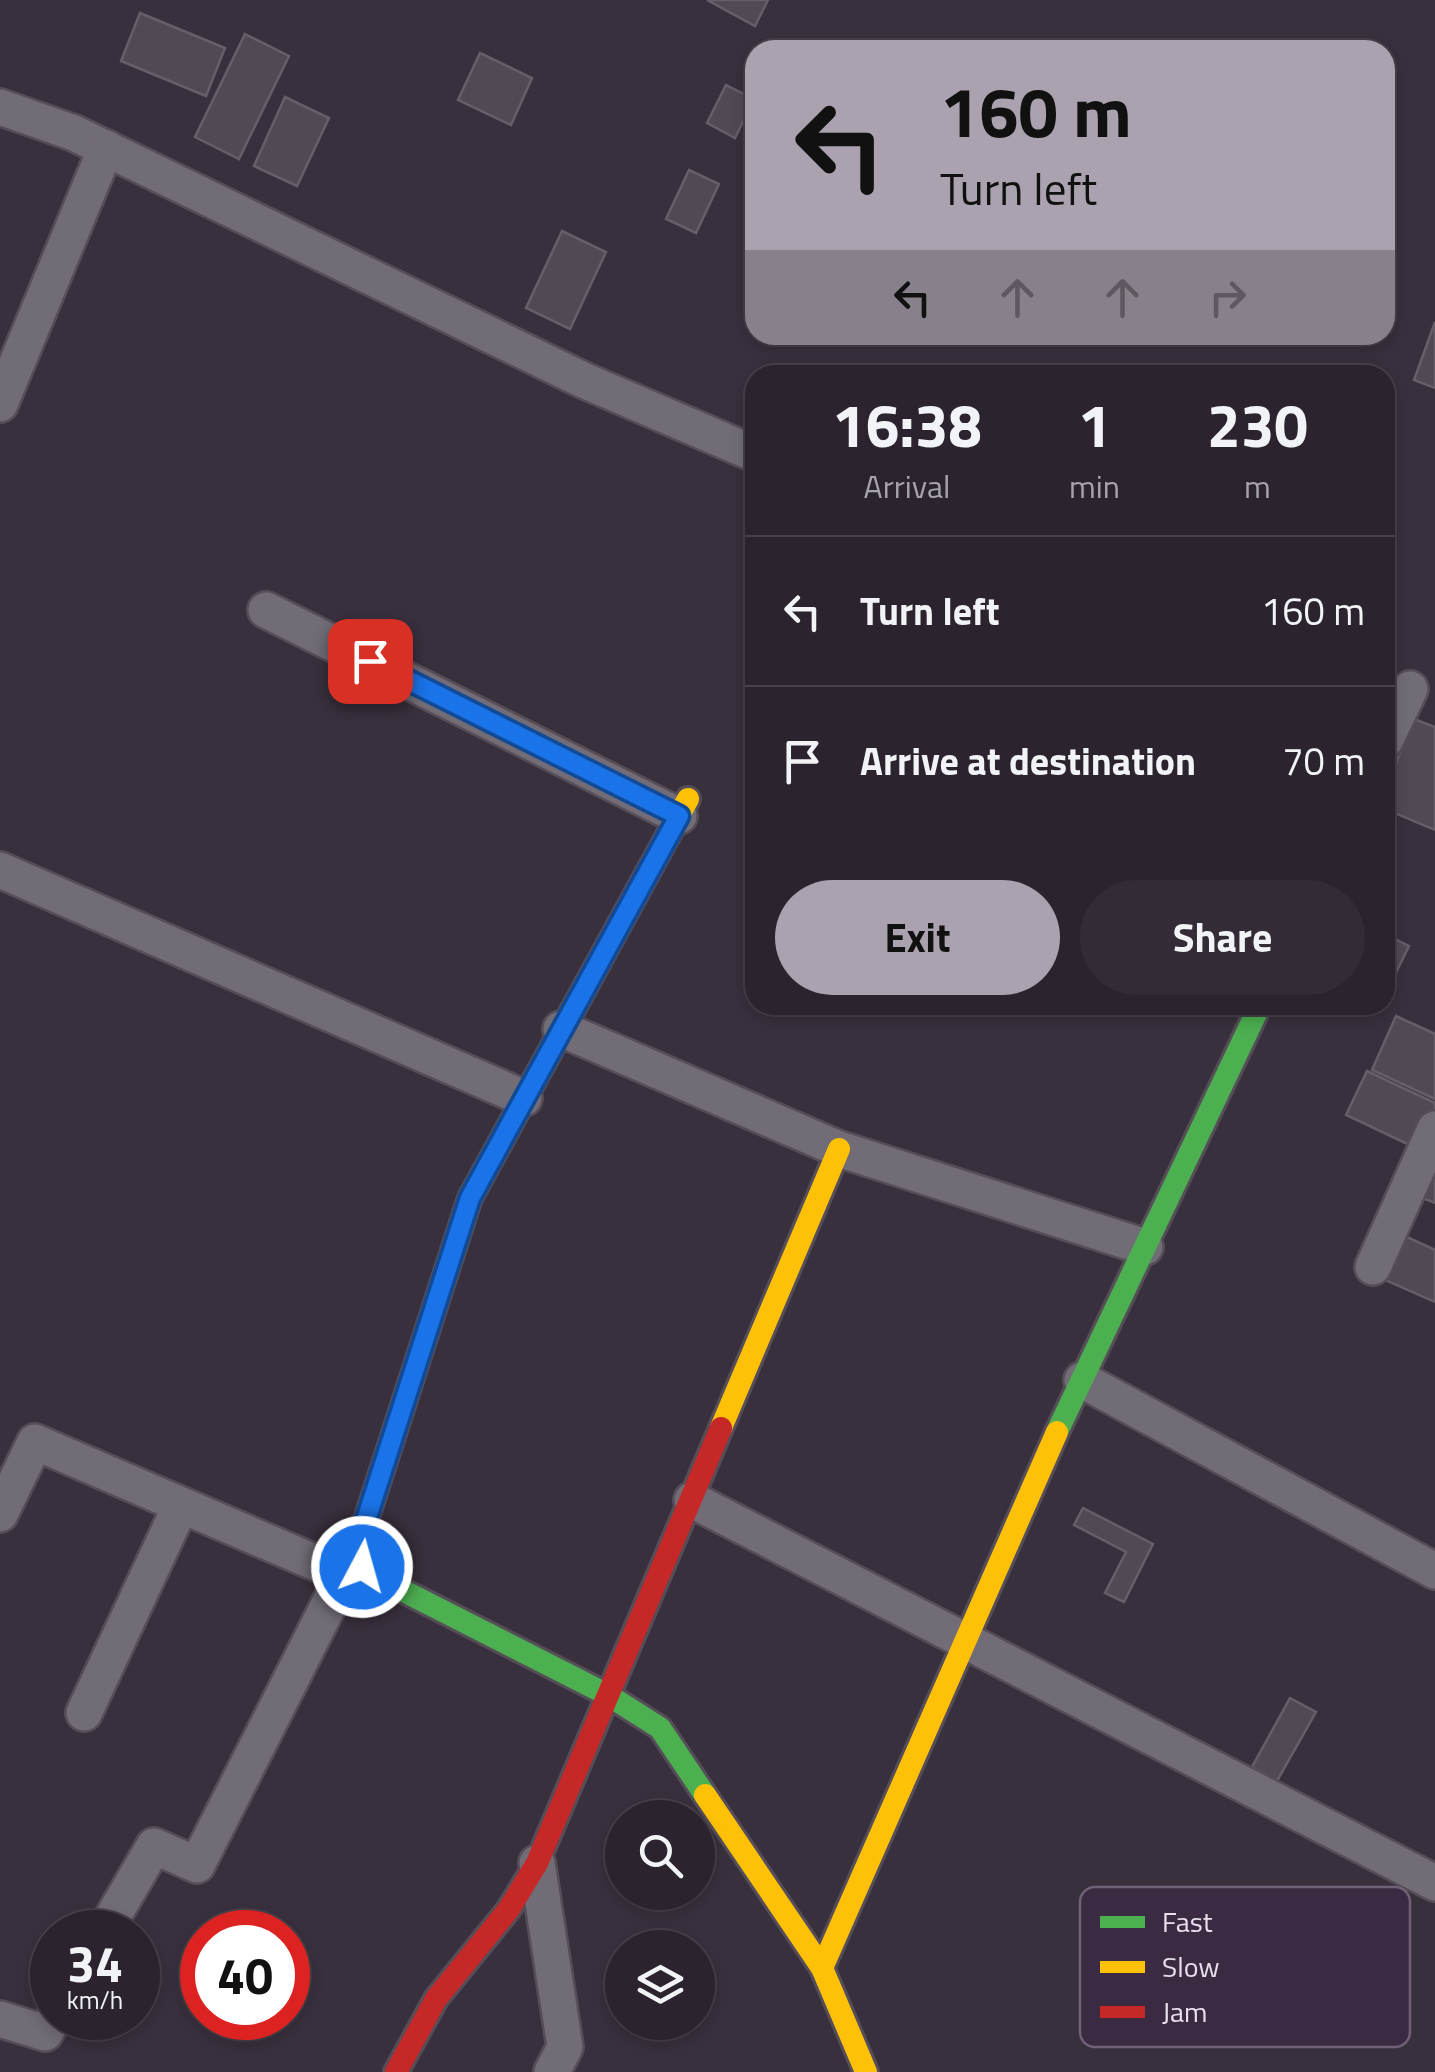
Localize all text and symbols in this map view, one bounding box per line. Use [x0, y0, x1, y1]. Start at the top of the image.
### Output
text: 160 m [940, 58, 1132, 164]
icon: left [775, 80, 905, 210]
text: Turn left [940, 154, 1097, 222]
icon: left [885, 270, 940, 325]
icon: ahead [990, 270, 1045, 325]
icon: ahead [1095, 270, 1150, 325]
icon: right [1200, 270, 1255, 325]
text: 16:38 [832, 379, 982, 470]
text: 1 [1078, 379, 1111, 470]
text: 230 [1207, 379, 1308, 470]
text: Arrival [864, 462, 950, 510]
text: min [1069, 462, 1120, 510]
text: m [1244, 462, 1271, 510]
text: Turn left [860, 582, 1000, 640]
text: 160 m [1261, 582, 1365, 640]
icon: left [775, 584, 830, 639]
pin [328, 619, 413, 704]
icon: arrive [343, 634, 398, 689]
text: Arrive at destination [860, 732, 1196, 790]
text: 70 m [1282, 732, 1365, 790]
icon: arrive [775, 734, 830, 789]
button: Exit [775, 880, 1060, 995]
button: Share [1080, 880, 1365, 995]
position arrow [310, 1515, 414, 1619]
map controls [605, 1800, 715, 2040]
button: search [605, 1800, 715, 1910]
legend [1080, 1887, 1410, 2047]
text: Fast [1162, 1900, 1213, 1943]
speed limit sign: 40 [180, 1910, 310, 2040]
text: 34 [67, 1925, 123, 2001]
button: layers [605, 1930, 715, 2040]
text: Slow [1162, 1945, 1220, 1988]
text: km/h [67, 1981, 123, 2019]
text: Jam [1162, 1990, 1208, 2033]

